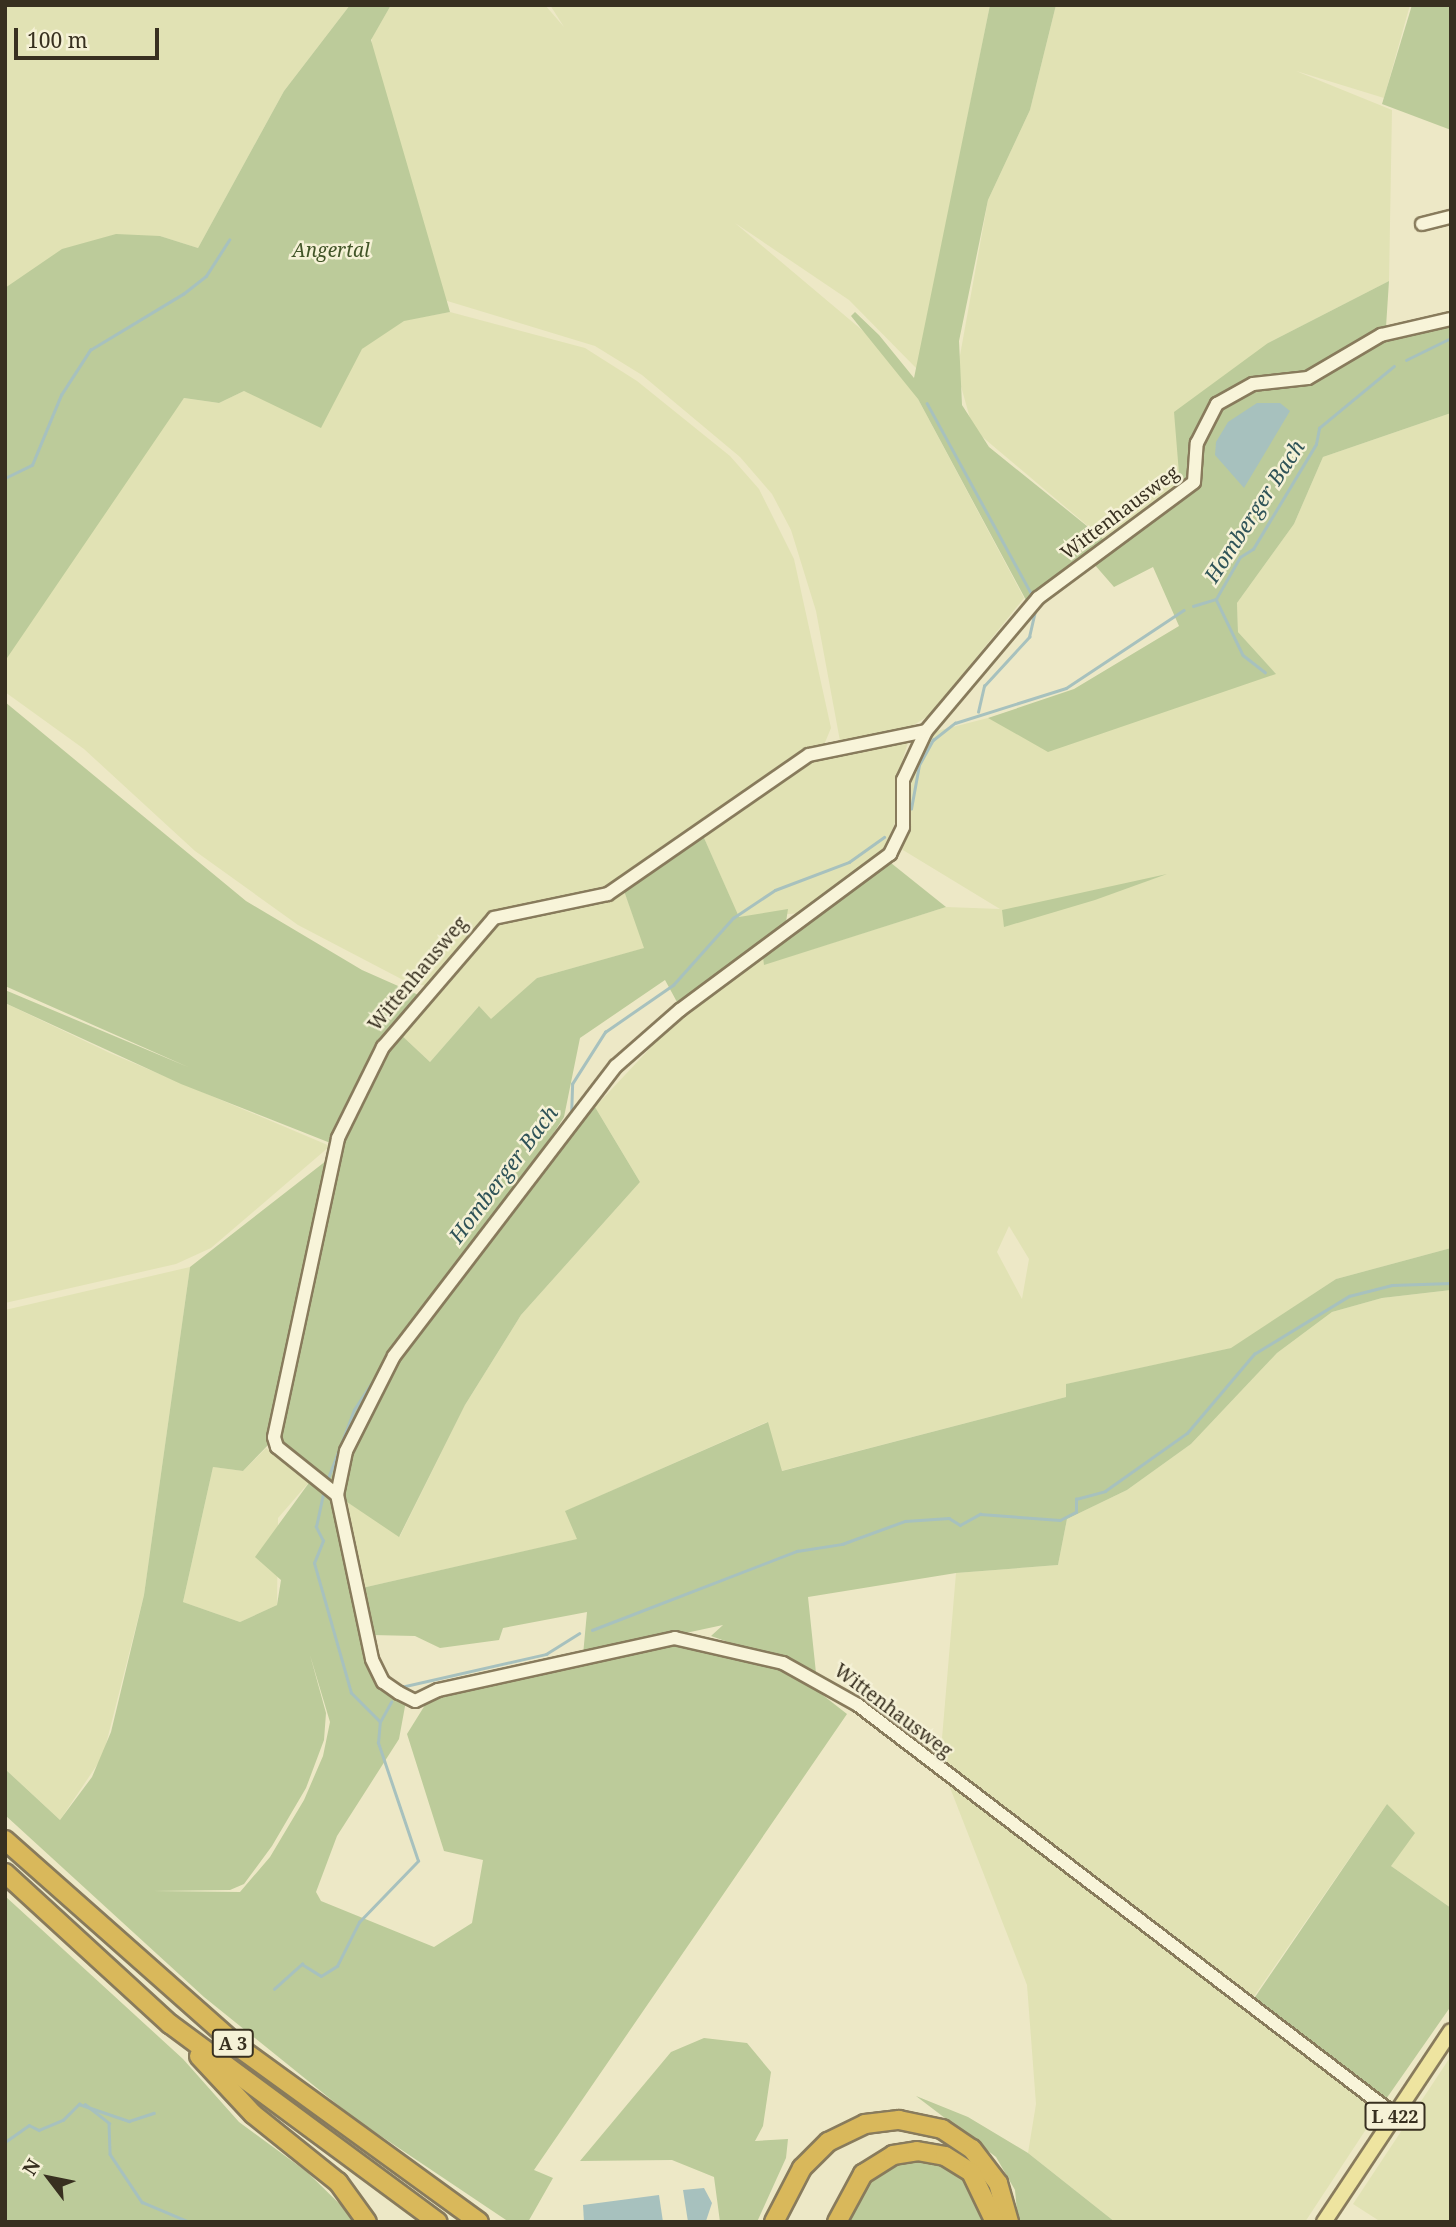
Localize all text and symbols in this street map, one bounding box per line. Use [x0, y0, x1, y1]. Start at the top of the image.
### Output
scale bar [18, 14, 163, 58]
text: 100 m [27, 26, 88, 54]
park label: Angertal [292, 240, 370, 262]
water label: Homberger Bach [1198, 435, 1310, 587]
street label: Wittenhausweg [1056, 461, 1184, 565]
street label: Wittenhausweg [364, 912, 472, 1036]
water label: Homberger Bach [443, 1100, 563, 1248]
street label: Wittenhausweg [829, 1659, 957, 1763]
road number: A 3 [210, 2028, 256, 2057]
road number: L 422 [1364, 2102, 1426, 2130]
north arrow [14, 2143, 84, 2213]
text: N [16, 2154, 46, 2180]

